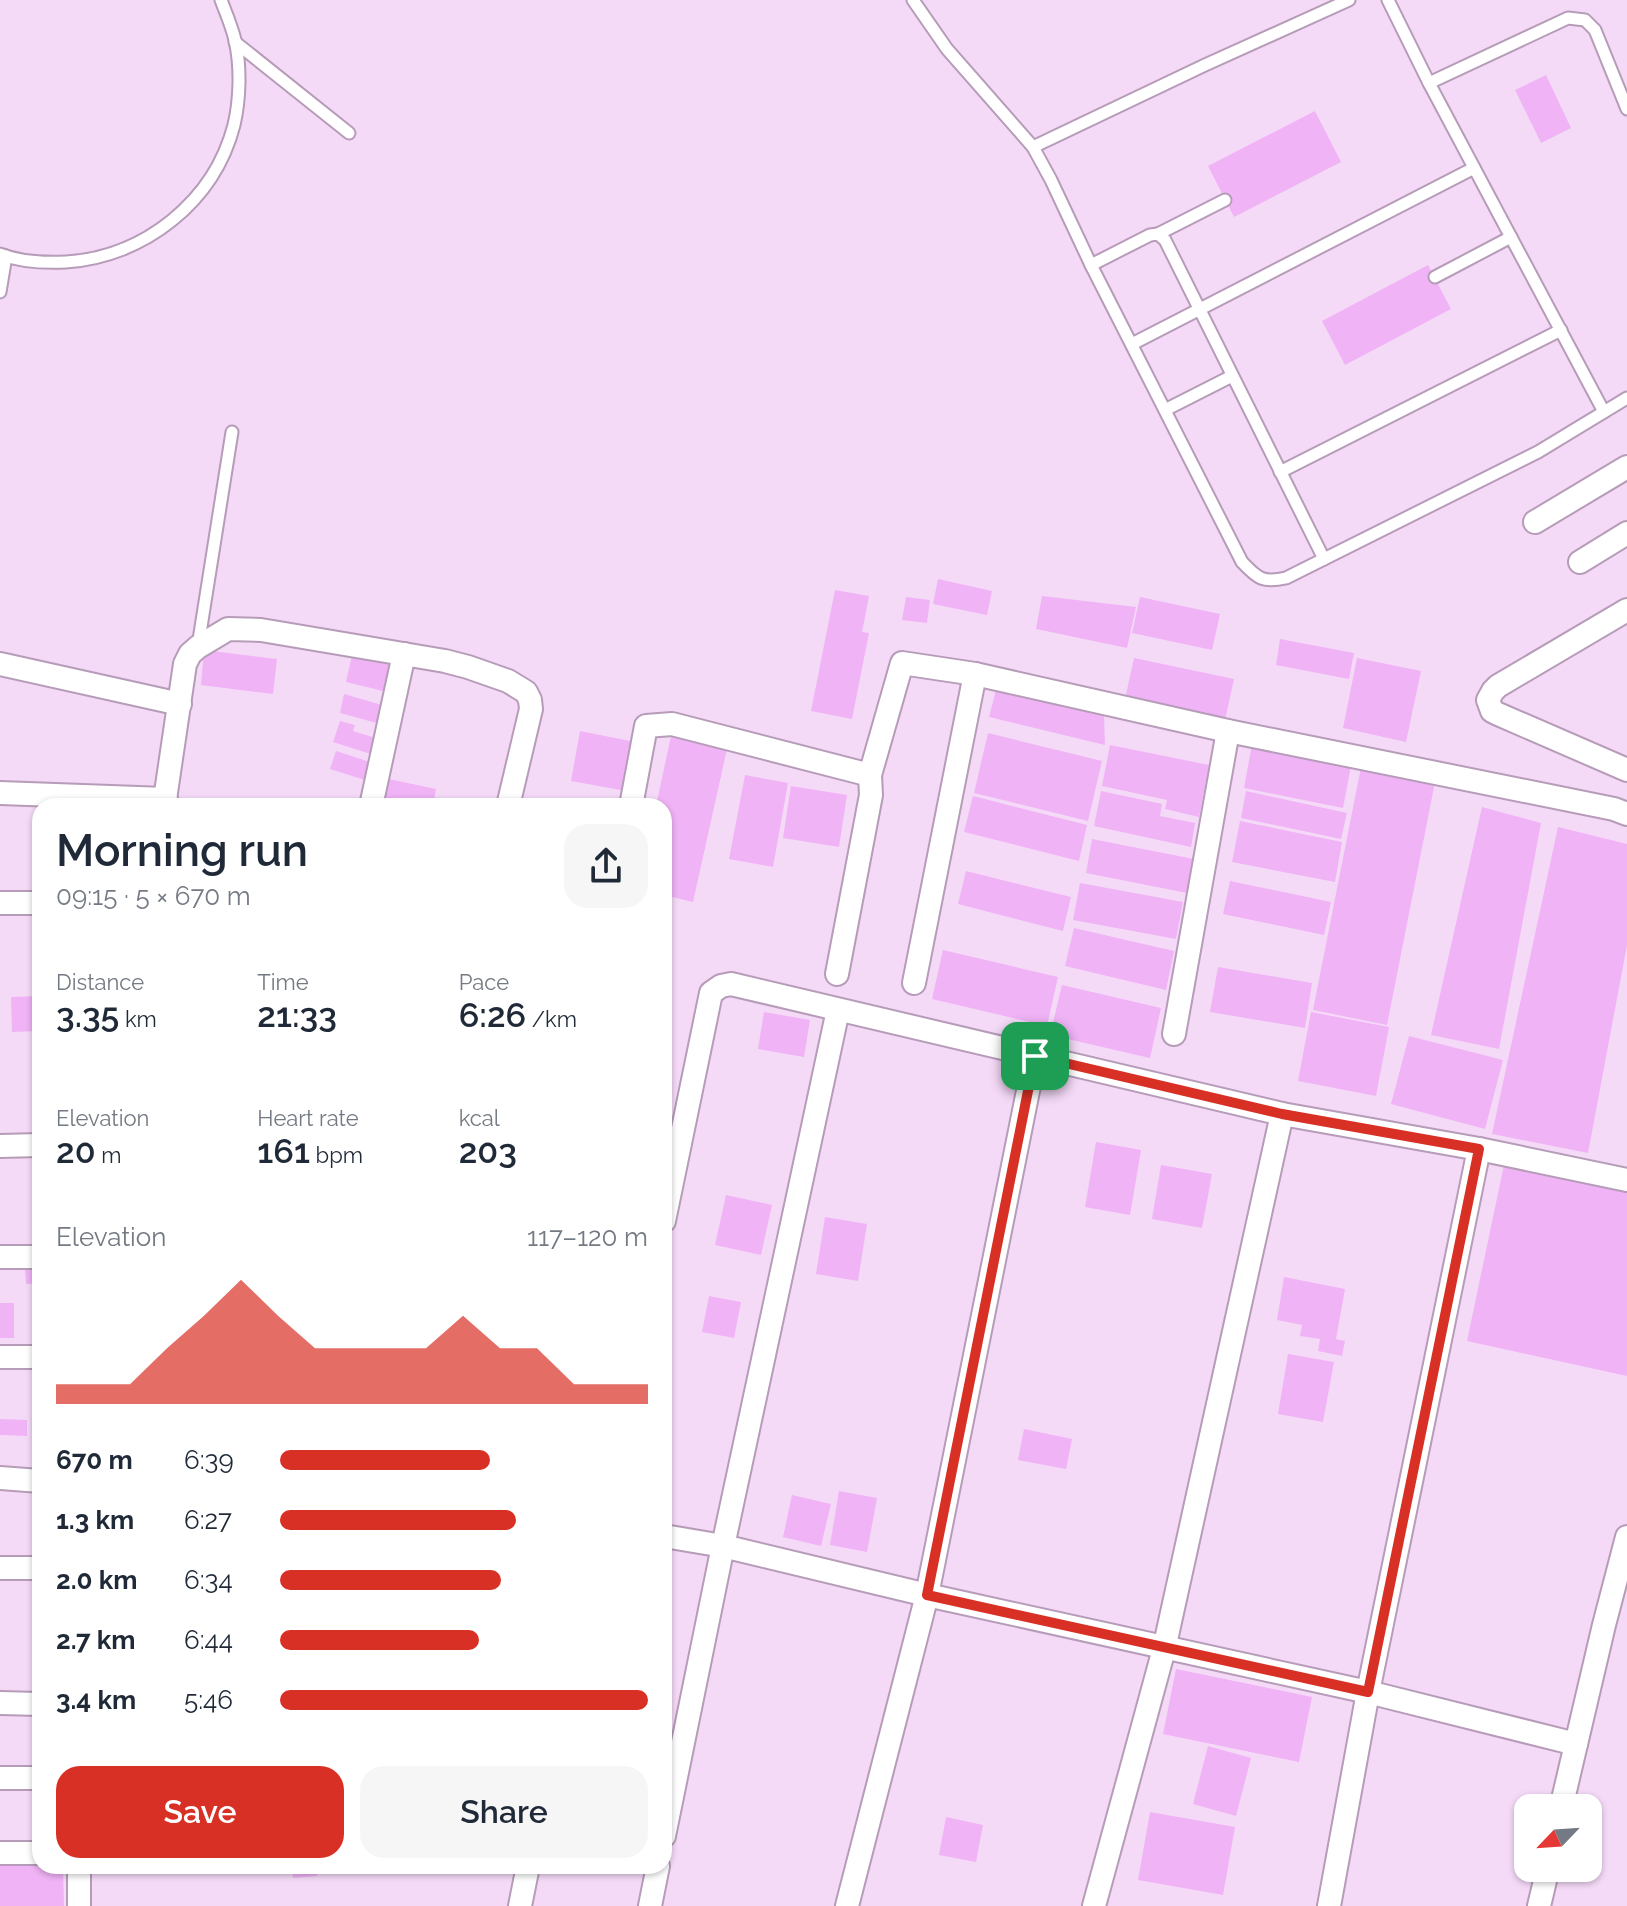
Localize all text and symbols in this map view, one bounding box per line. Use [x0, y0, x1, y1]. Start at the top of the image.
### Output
button: share [564, 824, 648, 908]
text: Morning run [56, 825, 308, 876]
text: 09:15 · 5 × 670 m [56, 881, 251, 911]
text: Distance [56, 969, 144, 995]
text: Time [257, 969, 309, 995]
text: Pace [459, 969, 509, 995]
text: 3.35 [56, 995, 119, 1035]
text: 21:33 [257, 995, 337, 1035]
text: 6:26 [459, 995, 526, 1035]
text: km [119, 1006, 157, 1032]
text: /km [526, 1006, 577, 1032]
pin [1001, 1022, 1069, 1090]
icon: arrive [1013, 1034, 1057, 1078]
text: Elevation [56, 1105, 149, 1131]
text: Heart rate [257, 1105, 359, 1131]
text: kcal [459, 1105, 500, 1131]
text: 20 [56, 1131, 96, 1171]
text: 161 [257, 1131, 310, 1171]
text: 203 [459, 1131, 517, 1171]
text: m [96, 1142, 121, 1168]
text: bpm [310, 1142, 363, 1168]
text: Elevation [56, 1222, 166, 1252]
text: 117–120 m [527, 1222, 648, 1252]
text: 670 m [56, 1445, 133, 1475]
text: 6:39 [184, 1445, 234, 1475]
text: 1.3 km [56, 1505, 134, 1535]
text: 6:27 [184, 1505, 232, 1535]
text: 2.0 km [56, 1565, 137, 1595]
text: 6:34 [184, 1565, 233, 1595]
text: 2.7 km [56, 1625, 136, 1655]
text: 6:44 [184, 1625, 233, 1655]
text: 3.4 km [56, 1685, 136, 1715]
text: 5:46 [184, 1685, 233, 1715]
button: Save [56, 1766, 344, 1858]
button: Share [360, 1766, 648, 1858]
north arrow [1514, 1794, 1602, 1882]
map controls [1514, 1794, 1602, 1882]

